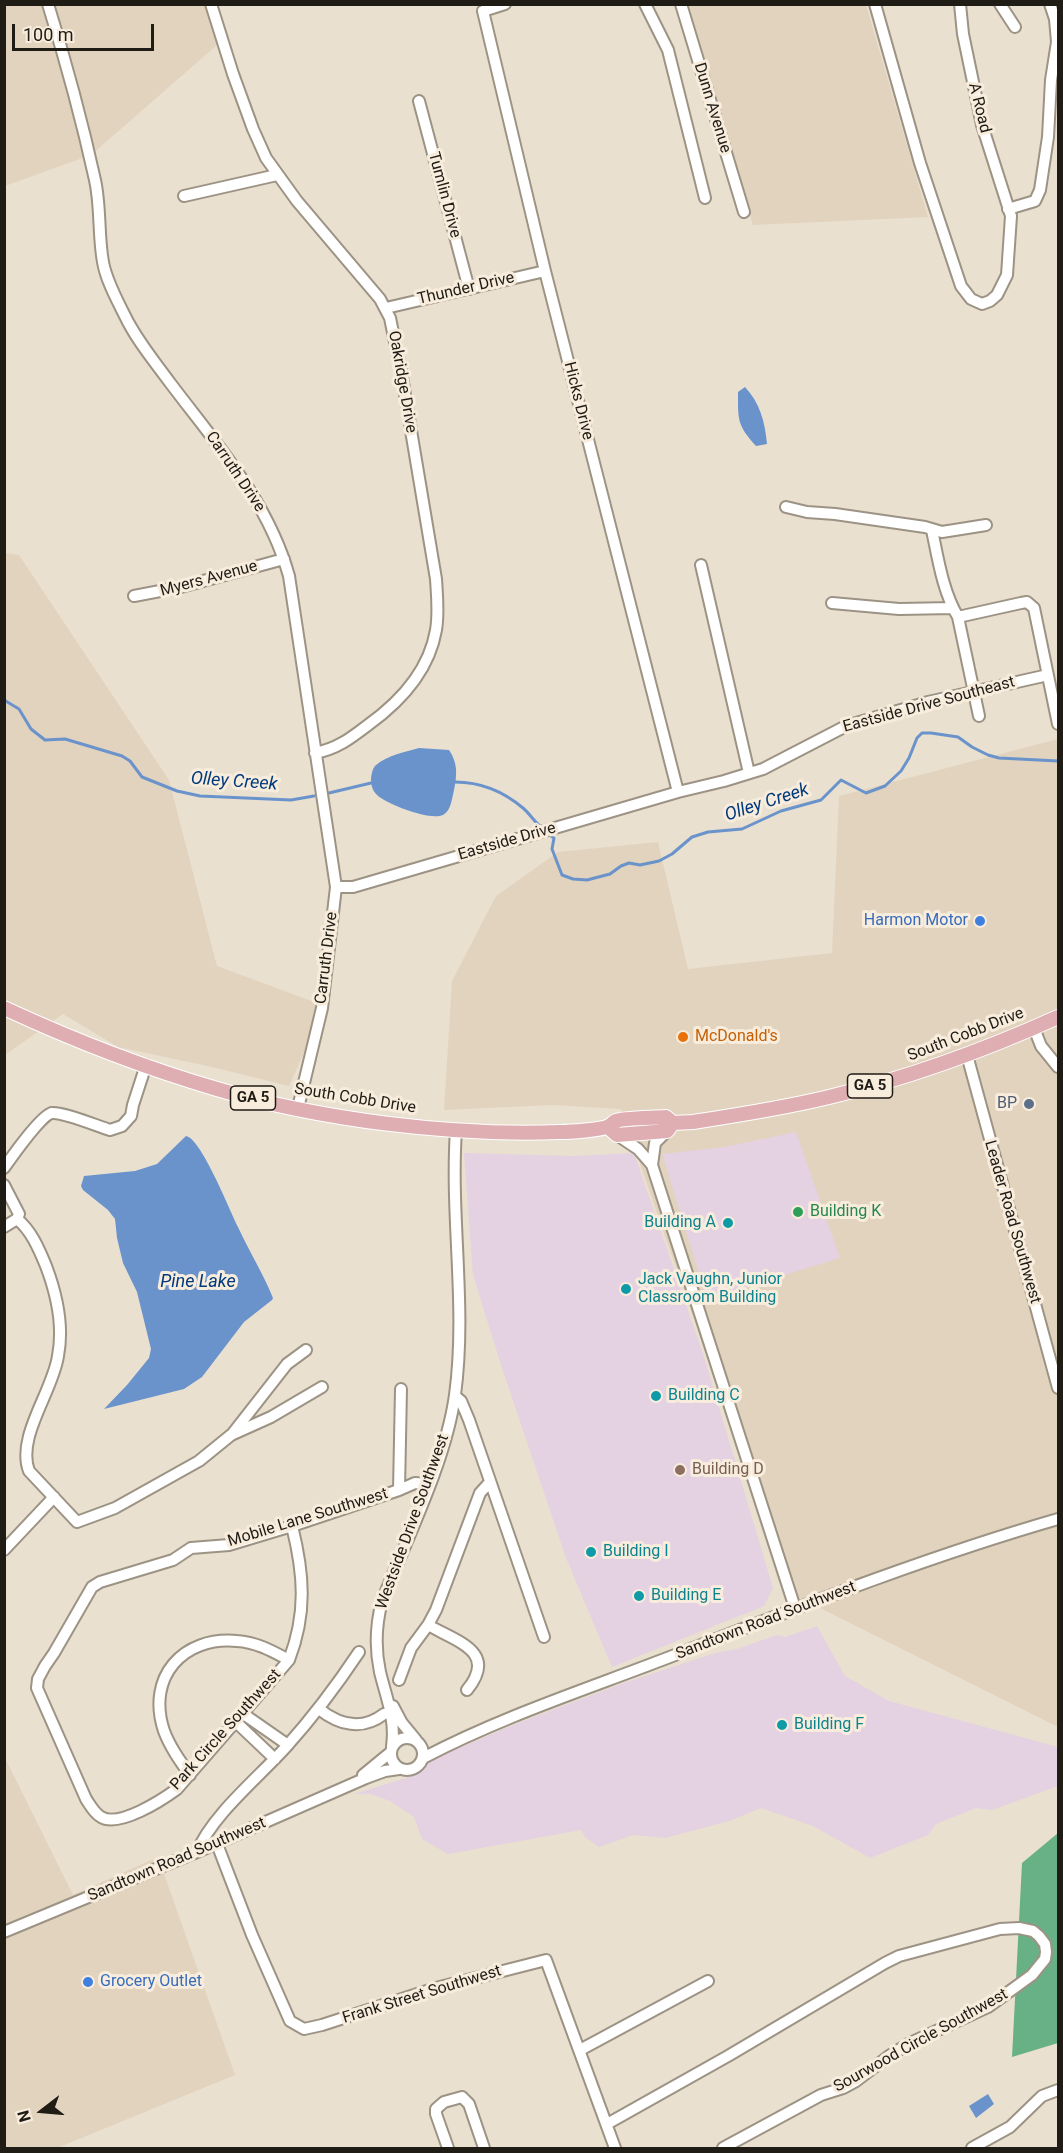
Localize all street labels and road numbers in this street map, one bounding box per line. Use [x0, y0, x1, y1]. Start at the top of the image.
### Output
street label: Dunn Avenue [689, 61, 735, 155]
street label: A Road [964, 81, 994, 135]
street label: Tumlin Drive [423, 150, 465, 240]
street label: Thunder Drive [416, 269, 516, 309]
street label: Oakridge Drive [384, 329, 420, 435]
street label: Hicks Drive [559, 360, 597, 442]
street label: Carruth Drive [201, 428, 269, 516]
street label: Myers Avenue [158, 557, 260, 601]
street label: Eastside Drive Southeast [841, 673, 1017, 737]
street label: Eastside Drive [456, 819, 558, 865]
street label: Carruth Drive [312, 911, 342, 1005]
street label: South Cobb Drive [905, 1004, 1027, 1066]
road number: GA 5 [848, 1074, 892, 1098]
street label: South Cobb Drive [293, 1080, 417, 1118]
road number: GA 5 [230, 1086, 276, 1110]
street label: Leader Road Southwest [979, 1138, 1045, 1306]
street label: Westside Drive Southwest [372, 1432, 454, 1612]
street label: Mobile Lane Southwest [226, 1484, 390, 1552]
street label: Sandtown Road Southwest [673, 1578, 859, 1664]
street label: Park Circle Southwest [167, 1666, 285, 1794]
street label: Sandtown Road Southwest [85, 1814, 269, 1906]
street label: Frank Street Southwest [340, 1962, 504, 2028]
street label: Sourwood Circle Southwest [831, 1985, 1011, 2097]

